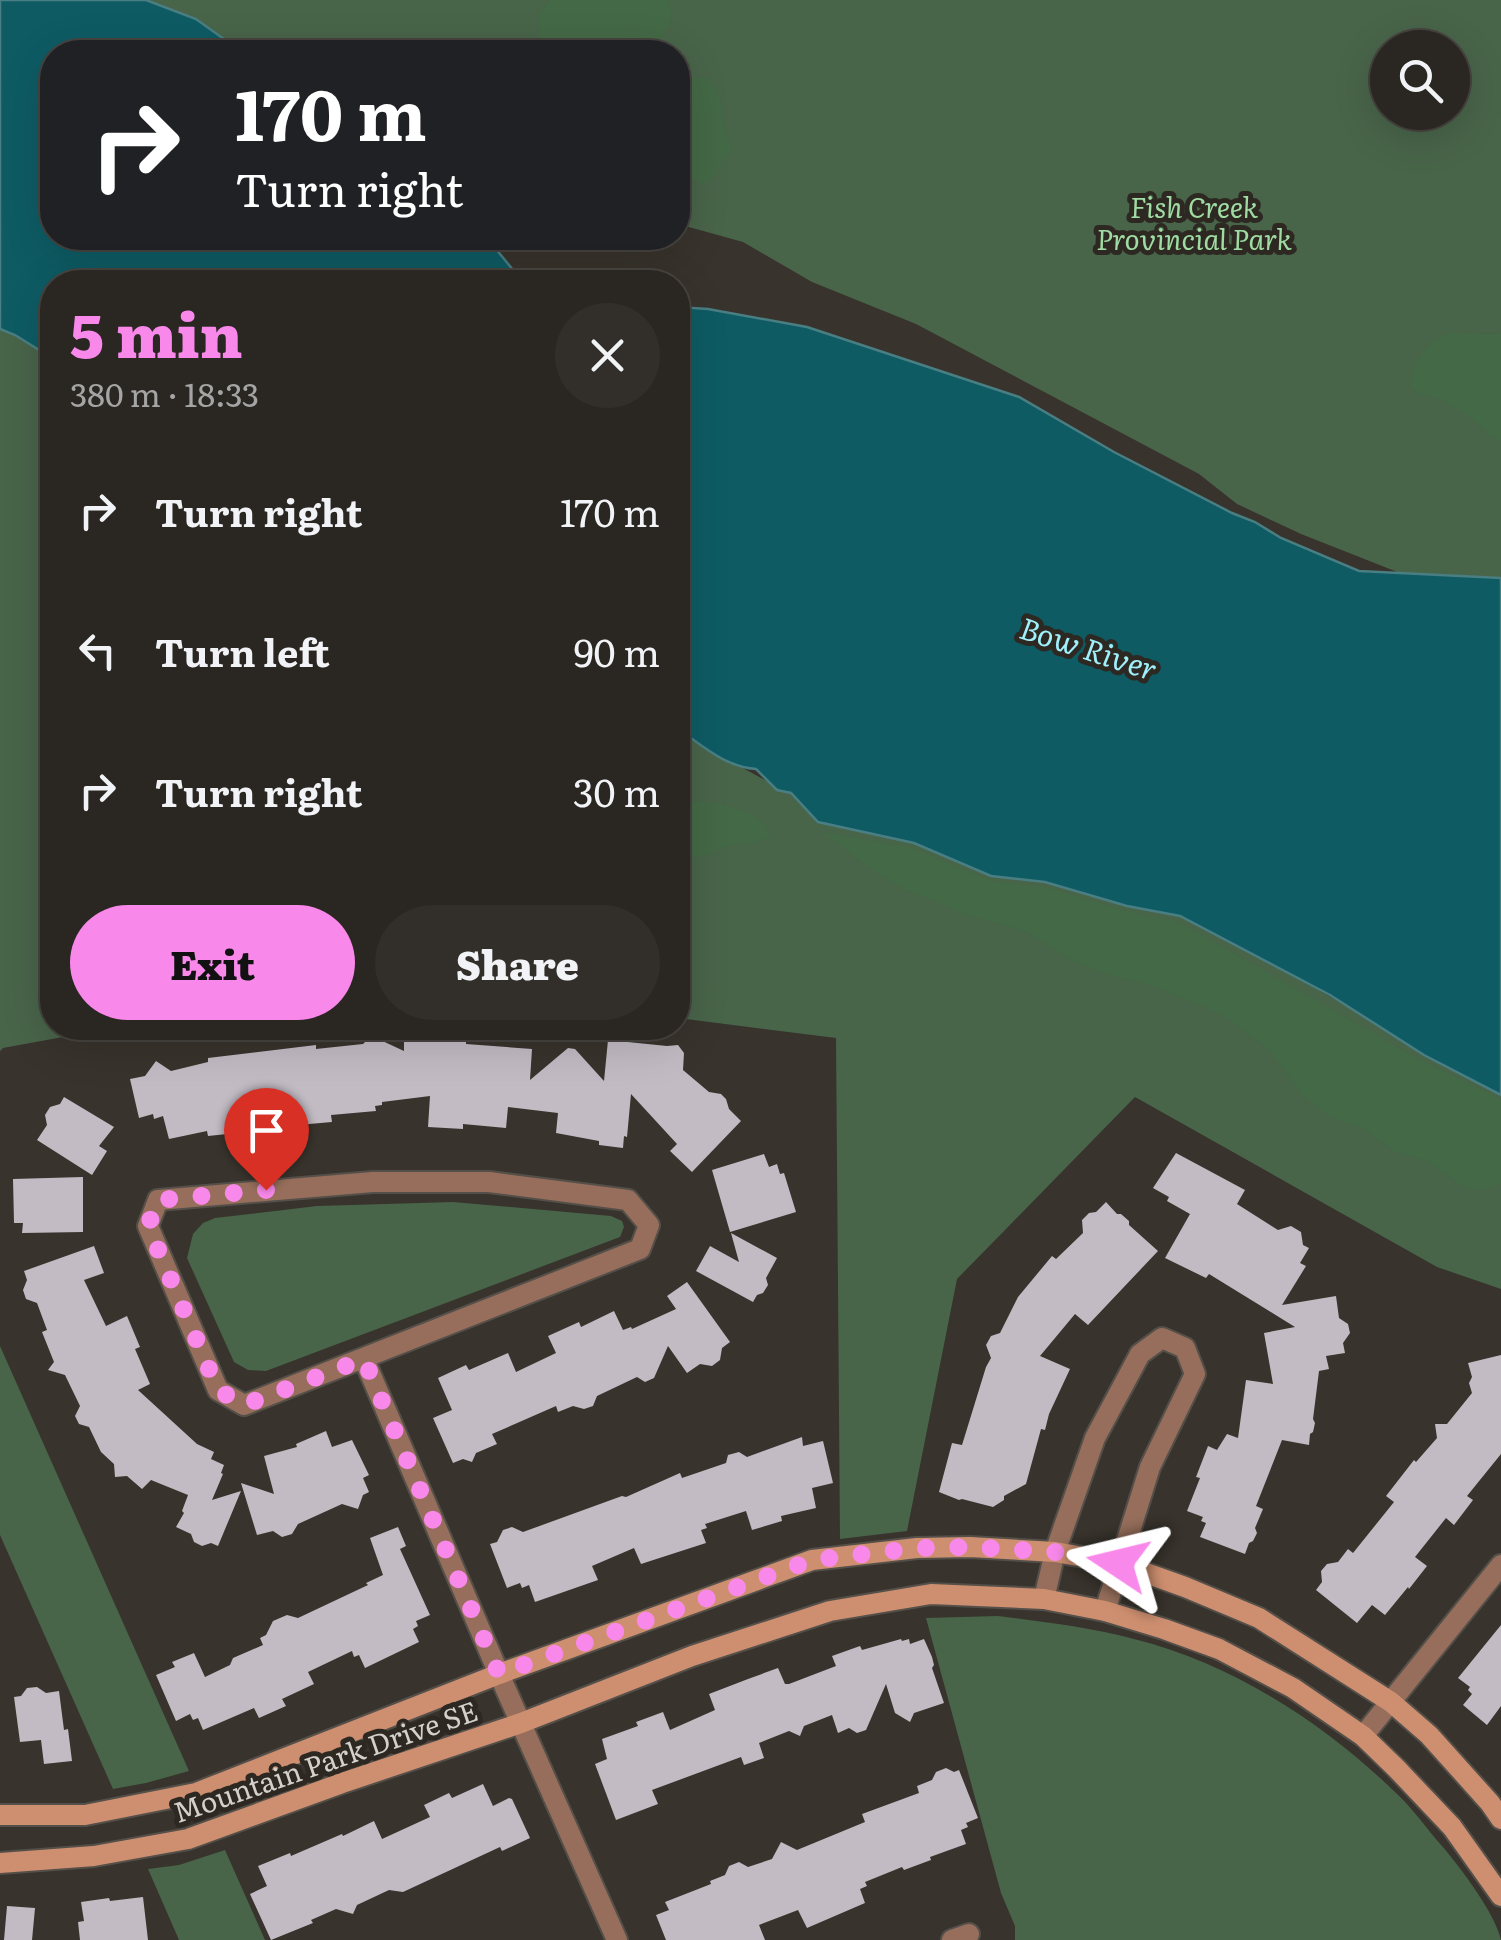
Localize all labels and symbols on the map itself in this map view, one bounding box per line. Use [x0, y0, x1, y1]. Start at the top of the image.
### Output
park label: Fish Creek Provincial Park [1096, 185, 1292, 259]
water label: Bow River [1015, 604, 1163, 690]
pin [224, 1088, 309, 1191]
position arrow [1066, 1511, 1170, 1615]
street label: Mountain Park Drive SE [167, 1688, 483, 1832]

